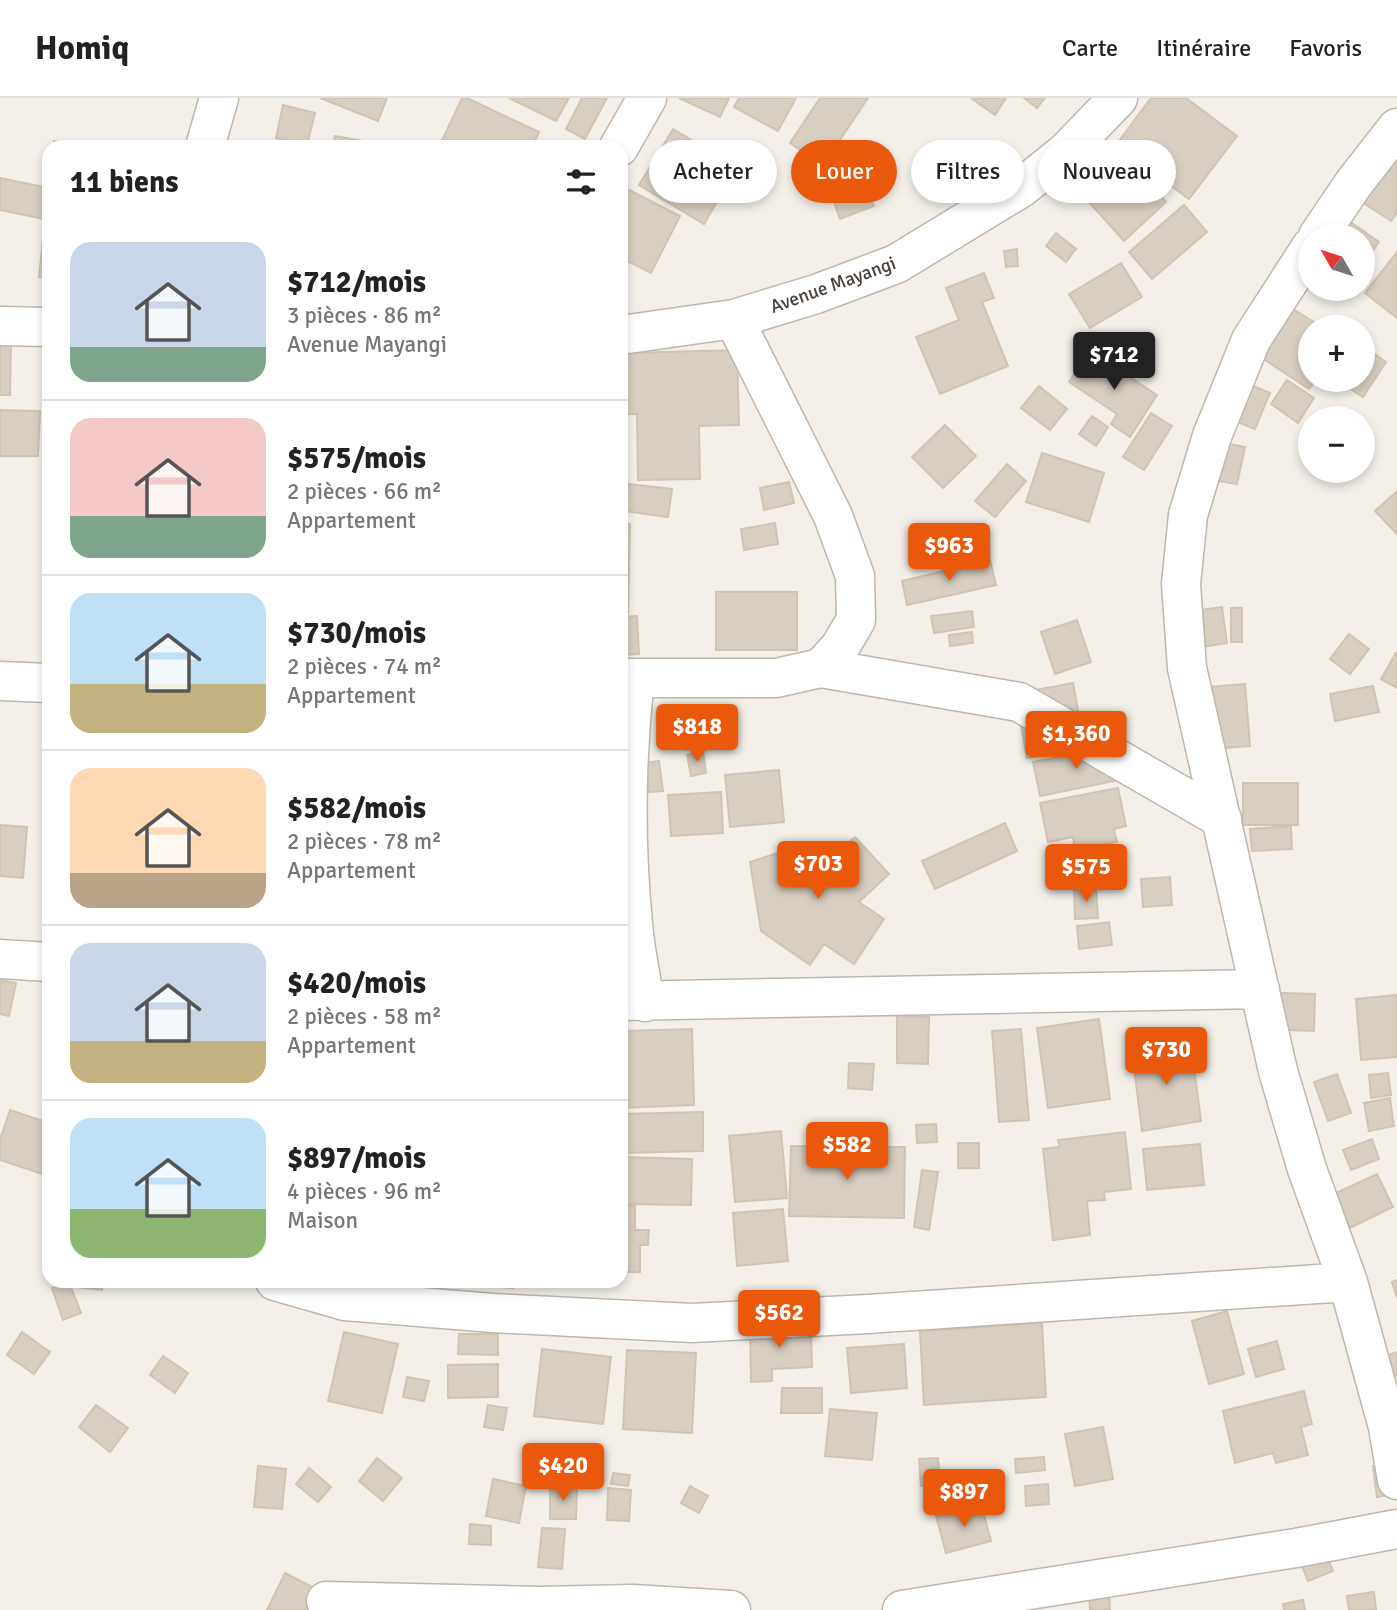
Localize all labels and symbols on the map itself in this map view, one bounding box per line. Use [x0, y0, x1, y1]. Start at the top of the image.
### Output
north arrow [1298, 224, 1376, 301]
street label: Avenue Mayangi [767, 251, 899, 319]
pin: $712 [1073, 332, 1155, 392]
pin: $963 [908, 524, 990, 583]
pin: $818 [656, 704, 738, 764]
pin: $1,360 [1019, 712, 1133, 771]
pin: $703 [777, 842, 859, 901]
pin: $575 [1045, 844, 1127, 904]
pin: $730 [1125, 1028, 1207, 1087]
pin: $582 [806, 1122, 888, 1182]
pin: $562 [738, 1290, 820, 1350]
pin: $420 [522, 1444, 604, 1503]
pin: $897 [923, 1470, 1005, 1529]

